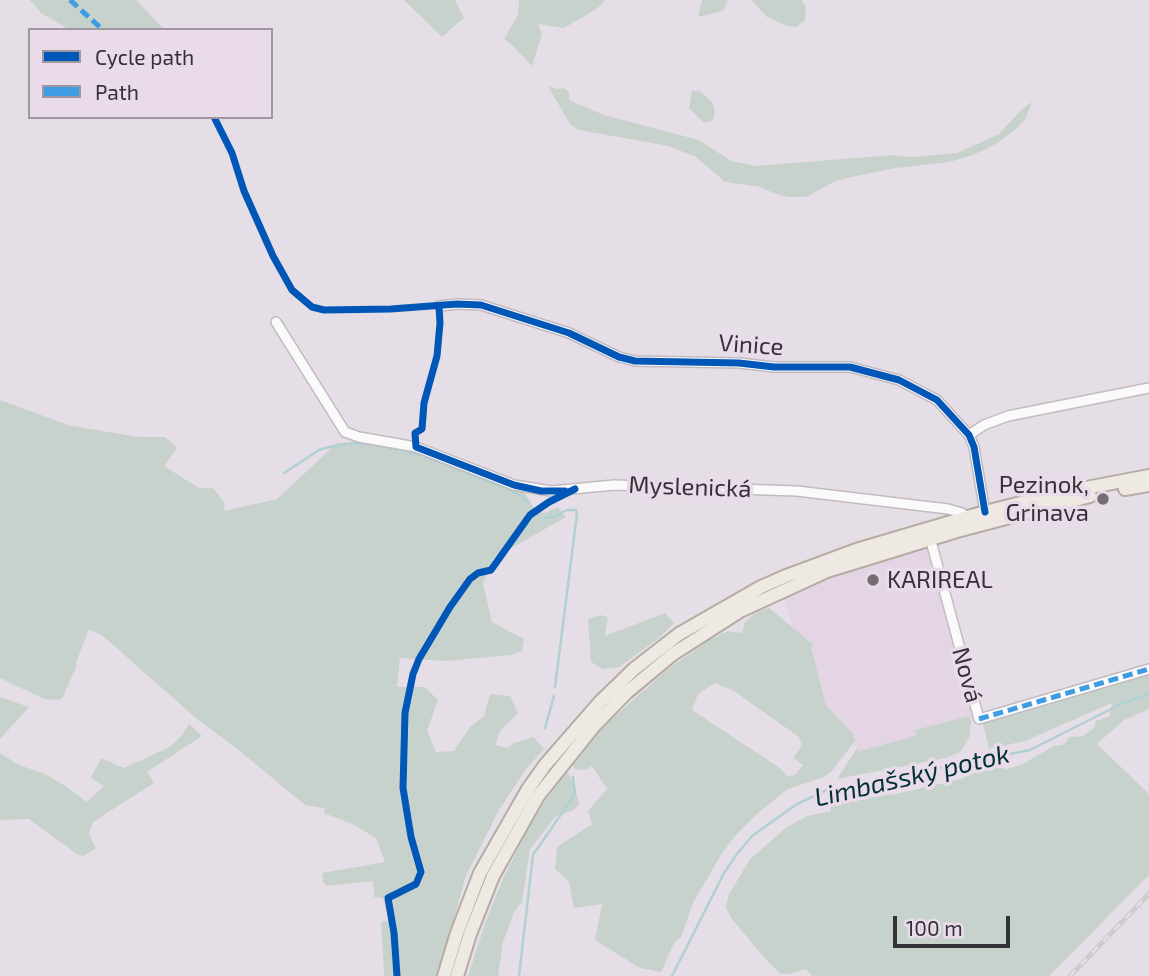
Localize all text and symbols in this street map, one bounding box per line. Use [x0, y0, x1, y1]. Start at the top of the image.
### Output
legend [28, 28, 273, 119]
text: Cycle path [95, 44, 194, 69]
text: Path [95, 79, 139, 104]
street label: Vinice [718, 328, 784, 362]
street label: Myslenická [628, 470, 752, 504]
place label: Pezinok, Grinava [999, 471, 1089, 527]
marker: Pezinok, Grinava [1095, 491, 1111, 507]
place label: KARIREAL [887, 566, 993, 594]
marker: KARIREAL [865, 572, 881, 588]
street label: Nová [946, 644, 988, 706]
water label: Limbašský potok [811, 738, 1013, 814]
scale bar [897, 902, 1014, 946]
text: 100 m [906, 915, 963, 940]

